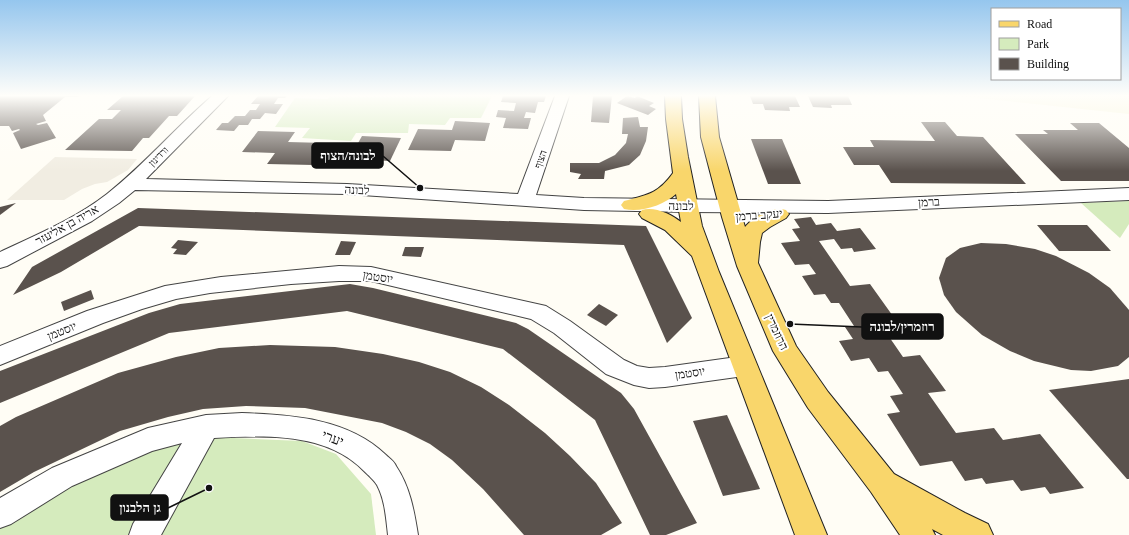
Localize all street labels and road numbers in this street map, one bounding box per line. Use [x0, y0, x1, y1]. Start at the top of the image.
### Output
street label: ורדינון [146, 144, 170, 168]
street label: הצוף [532, 148, 549, 170]
street label: לבונה [344, 182, 370, 198]
street label: ברמן [918, 194, 940, 210]
street label: לבונה [668, 199, 694, 213]
street label: אריה בן אליעזר [33, 202, 101, 248]
street label: יעקב ברמן [735, 206, 783, 224]
street label: יוסטמן [362, 268, 394, 286]
street label: הרוזמרין [763, 312, 792, 352]
street label: יוסטמן [45, 319, 79, 343]
street label: יוסטמן [674, 364, 706, 382]
street label: יערי [320, 427, 346, 449]

